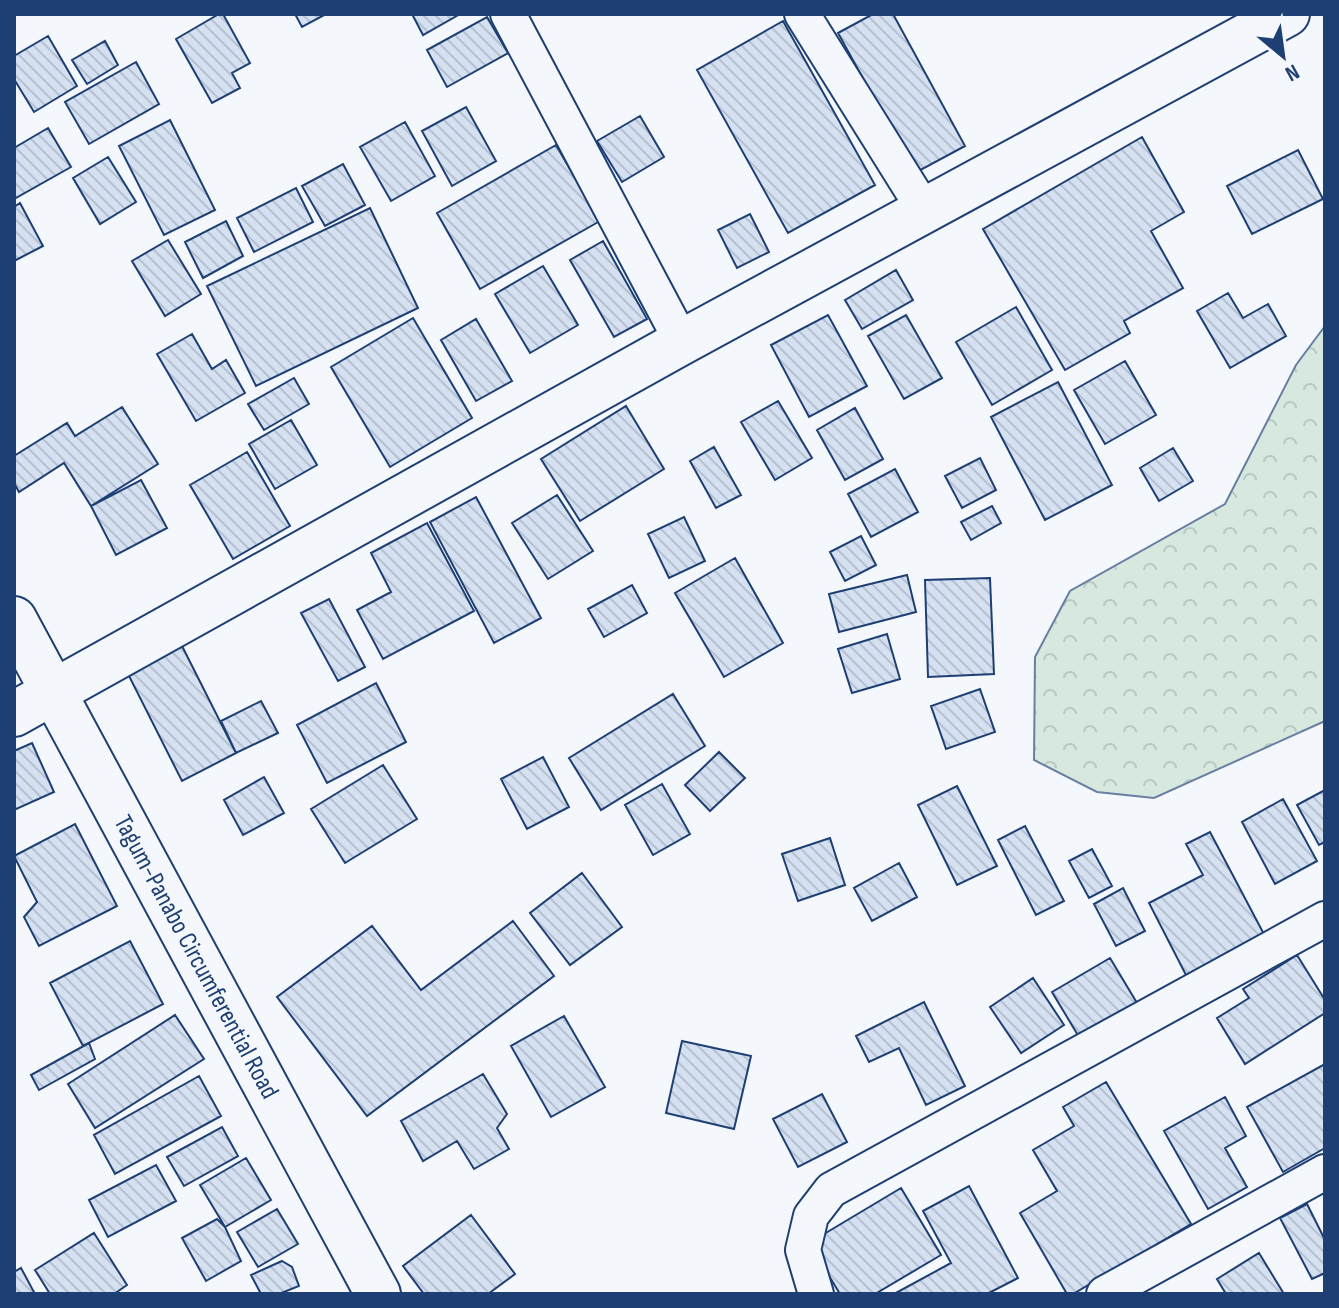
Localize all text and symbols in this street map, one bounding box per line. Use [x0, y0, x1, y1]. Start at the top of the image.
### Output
north arrow [1243, 16, 1323, 96]
text: N [1280, 58, 1304, 87]
street label: Tagum-Panabo Circumferential Road [107, 810, 285, 1104]

